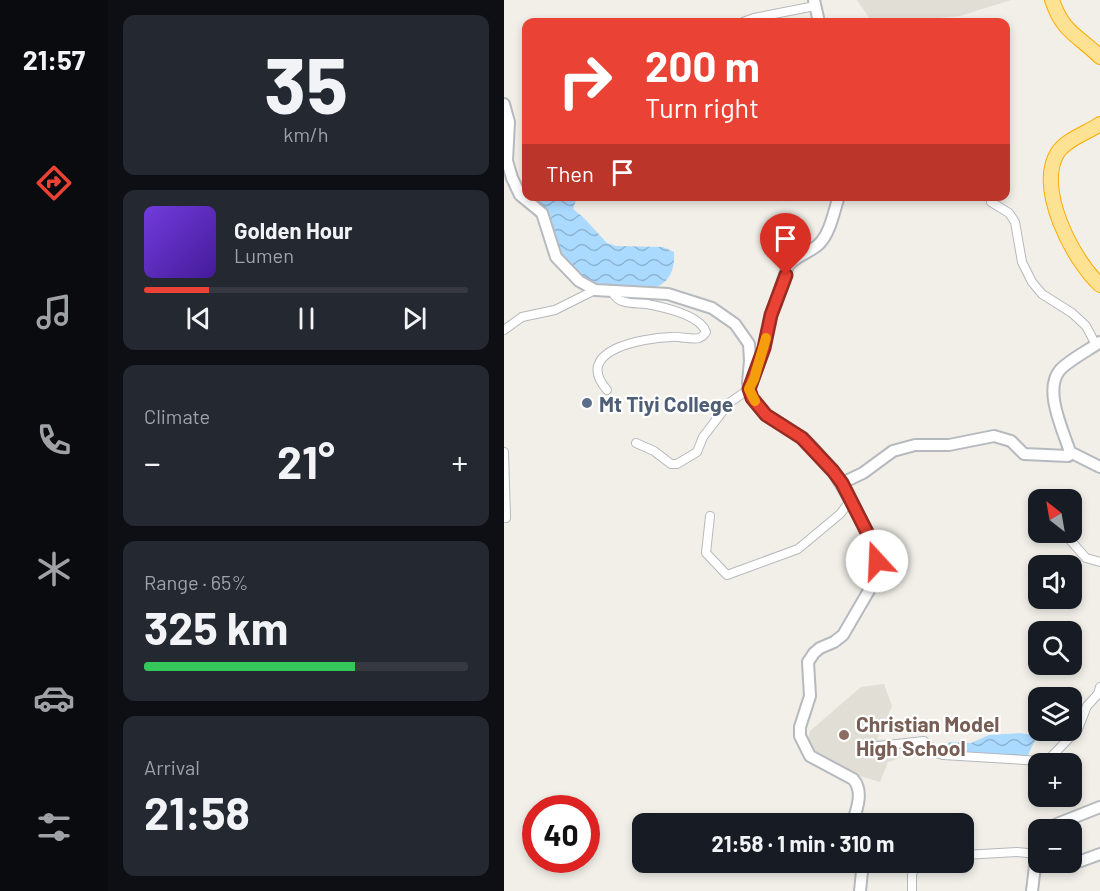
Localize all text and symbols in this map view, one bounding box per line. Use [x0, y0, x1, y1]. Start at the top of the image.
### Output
text: 35 [264, 36, 348, 130]
text: 200 m [645, 40, 760, 90]
icon: right [546, 42, 624, 120]
text: 21:57 [23, 43, 85, 75]
text: Turn right [645, 91, 759, 123]
text: km/h [283, 122, 329, 146]
icon: arrive [606, 156, 639, 189]
text: Then [546, 160, 594, 186]
icon: directions [33, 162, 75, 204]
pin [760, 213, 811, 275]
text: Golden Hour [234, 217, 352, 243]
icon: arrive [769, 222, 802, 255]
text: Lumen [234, 243, 294, 267]
icon: music [33, 291, 75, 333]
icon: previous [182, 302, 215, 335]
icon: pause [290, 302, 323, 335]
icon: next [398, 302, 431, 335]
place label: Mt Tiyi College [599, 391, 733, 416]
marker: Mt Tiyi College [580, 396, 594, 410]
text: Climate [144, 404, 210, 428]
icon: phone [33, 419, 75, 461]
text: 21° [277, 434, 335, 488]
text: − [144, 442, 161, 482]
text: + [452, 442, 468, 482]
north arrow [1028, 489, 1082, 543]
map controls [1028, 489, 1082, 873]
position arrow [845, 529, 909, 593]
icon: climate [33, 548, 75, 590]
button: sound [1028, 555, 1082, 609]
text: Range · 65% [144, 570, 248, 594]
text: 325 km [144, 600, 288, 654]
button: search [1028, 621, 1082, 675]
icon: car [33, 677, 75, 719]
button: layers [1028, 687, 1082, 741]
place label: Christian Model High School [856, 711, 999, 760]
marker: Christian Model High School [837, 728, 851, 742]
button: + [1028, 753, 1082, 807]
text: Arrival [144, 755, 200, 779]
text: 21:58 [144, 785, 250, 839]
speed limit sign: 40 [522, 795, 600, 873]
icon: filters [33, 806, 75, 848]
button: − [1028, 819, 1082, 873]
text: 21:58 · 1 min · 310 m [712, 830, 894, 856]

